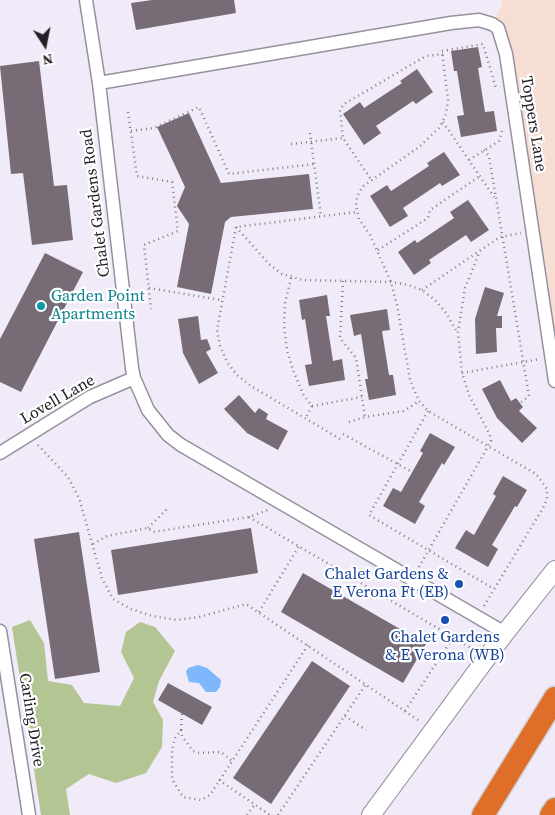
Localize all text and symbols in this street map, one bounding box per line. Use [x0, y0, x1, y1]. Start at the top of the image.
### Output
north arrow [20, 20, 70, 70]
text: N [41, 49, 55, 71]
street label: Toppers Lane [516, 75, 550, 173]
street label: Chalet Gardens Road [77, 128, 115, 278]
place label: Garden Point Apartments [51, 287, 145, 325]
marker: Garden Point Apartments [35, 300, 47, 312]
street label: Lovell Lane [17, 371, 99, 429]
place label: Chalet Gardens & E Verona Ft (EB) [325, 565, 449, 603]
marker: Chalet Gardens & E Verona Ft (EB) [453, 578, 465, 590]
marker: Chalet Gardens & E Verona (WB) [439, 614, 451, 626]
place label: Chalet Gardens & E Verona (WB) [385, 628, 505, 666]
street label: Carling Drive [14, 672, 48, 768]

